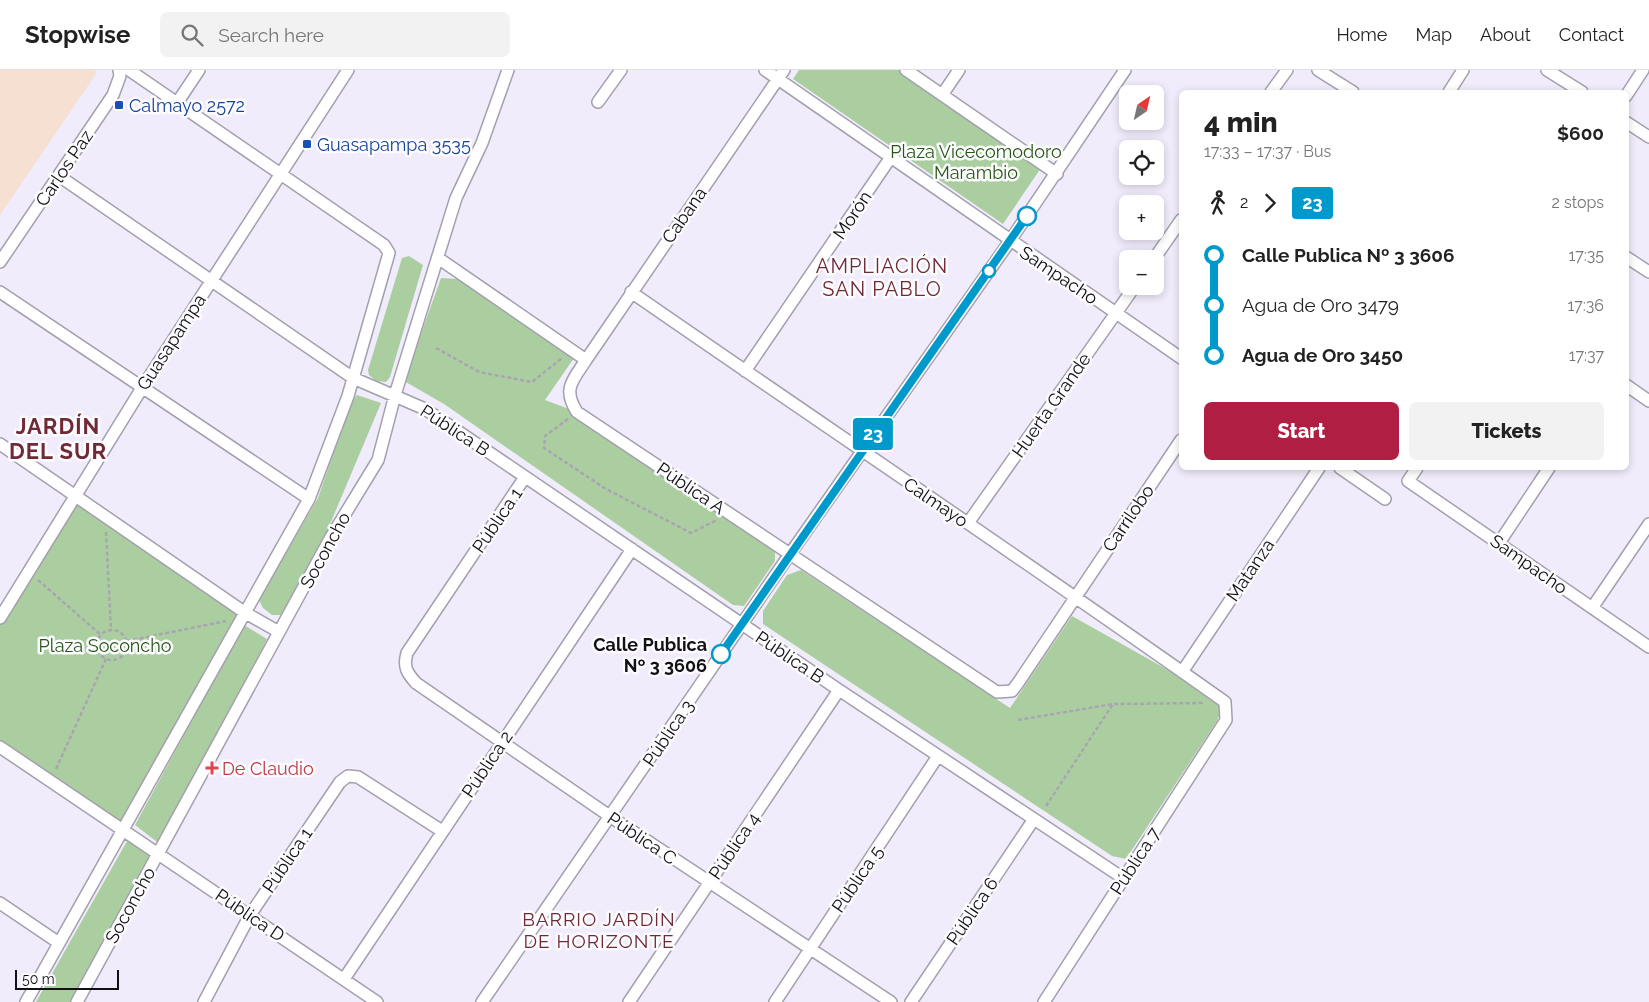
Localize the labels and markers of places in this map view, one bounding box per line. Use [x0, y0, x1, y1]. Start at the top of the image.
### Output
place label: Calmayo 2572 [129, 95, 245, 116]
marker: Calmayo 2572 [113, 99, 125, 111]
place label: Guasapampa 3535 [317, 134, 471, 155]
marker: Guasapampa 3535 [301, 138, 313, 150]
unlabelled marker [1017, 206, 1037, 226]
unlabelled marker [982, 264, 996, 278]
place label: Calle Publica Nº 3 3606 [593, 634, 707, 676]
marker: Calle Publica Nº 3 3606 [711, 644, 731, 664]
place label: De Claudio [222, 758, 314, 779]
marker: De Claudio [206, 762, 218, 774]

